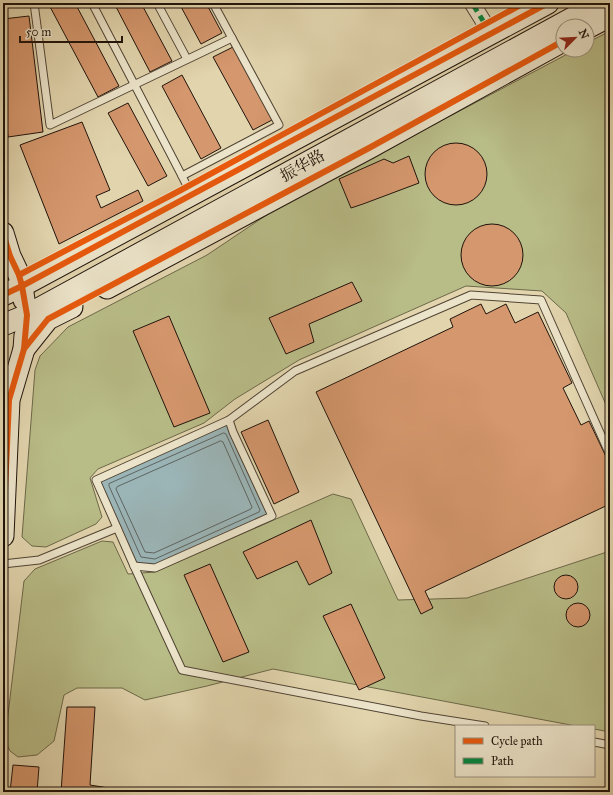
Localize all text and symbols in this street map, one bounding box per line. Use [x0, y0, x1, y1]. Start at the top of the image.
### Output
scale bar [20, 18, 122, 44]
north arrow [555, 18, 595, 58]
text: 50 m [26, 25, 51, 39]
text: N [576, 27, 592, 42]
street label: 振华路 [277, 145, 328, 185]
legend [455, 725, 595, 777]
text: Cycle path [491, 734, 543, 748]
text: Path [491, 754, 514, 768]

